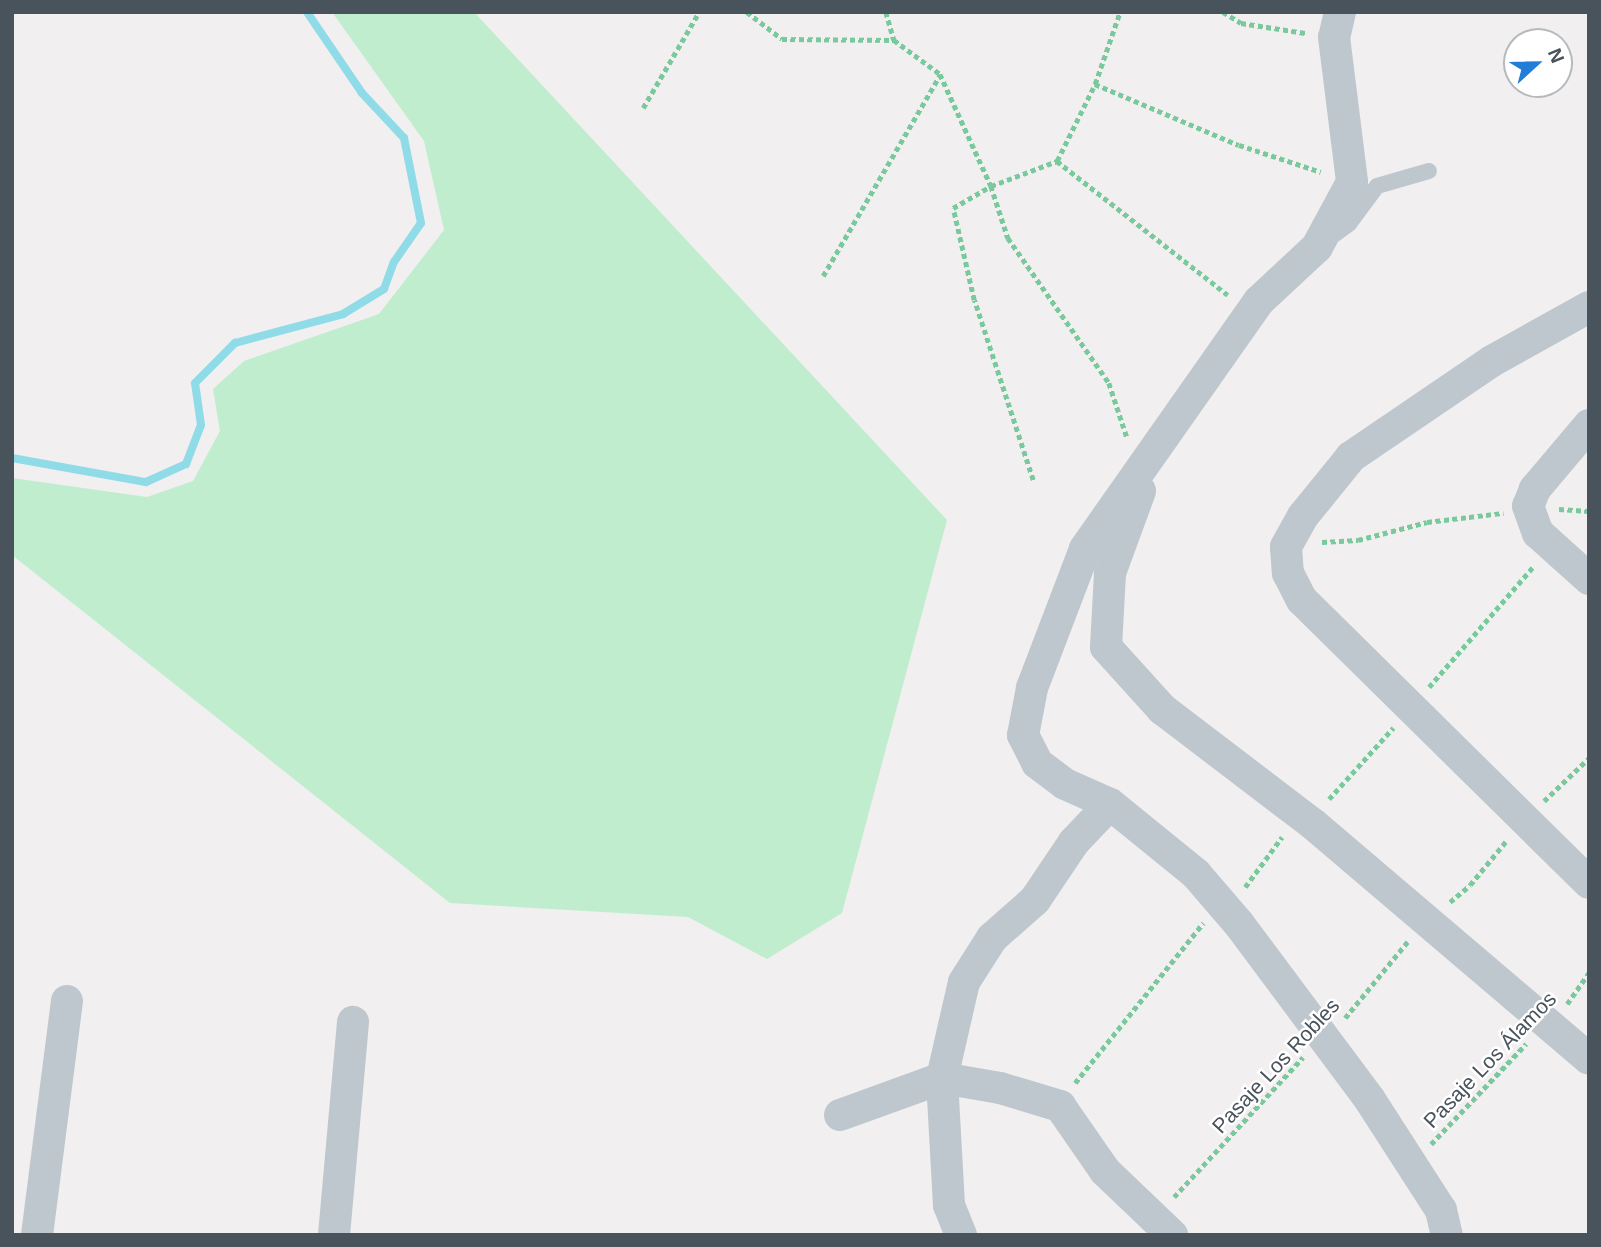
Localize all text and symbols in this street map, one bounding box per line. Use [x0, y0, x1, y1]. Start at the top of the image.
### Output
north arrow [1503, 28, 1573, 98]
text: N [1544, 45, 1568, 66]
street label: Pasaje Los Álamos [1418, 987, 1562, 1133]
street label: Pasaje Los Robles [1207, 993, 1345, 1139]

